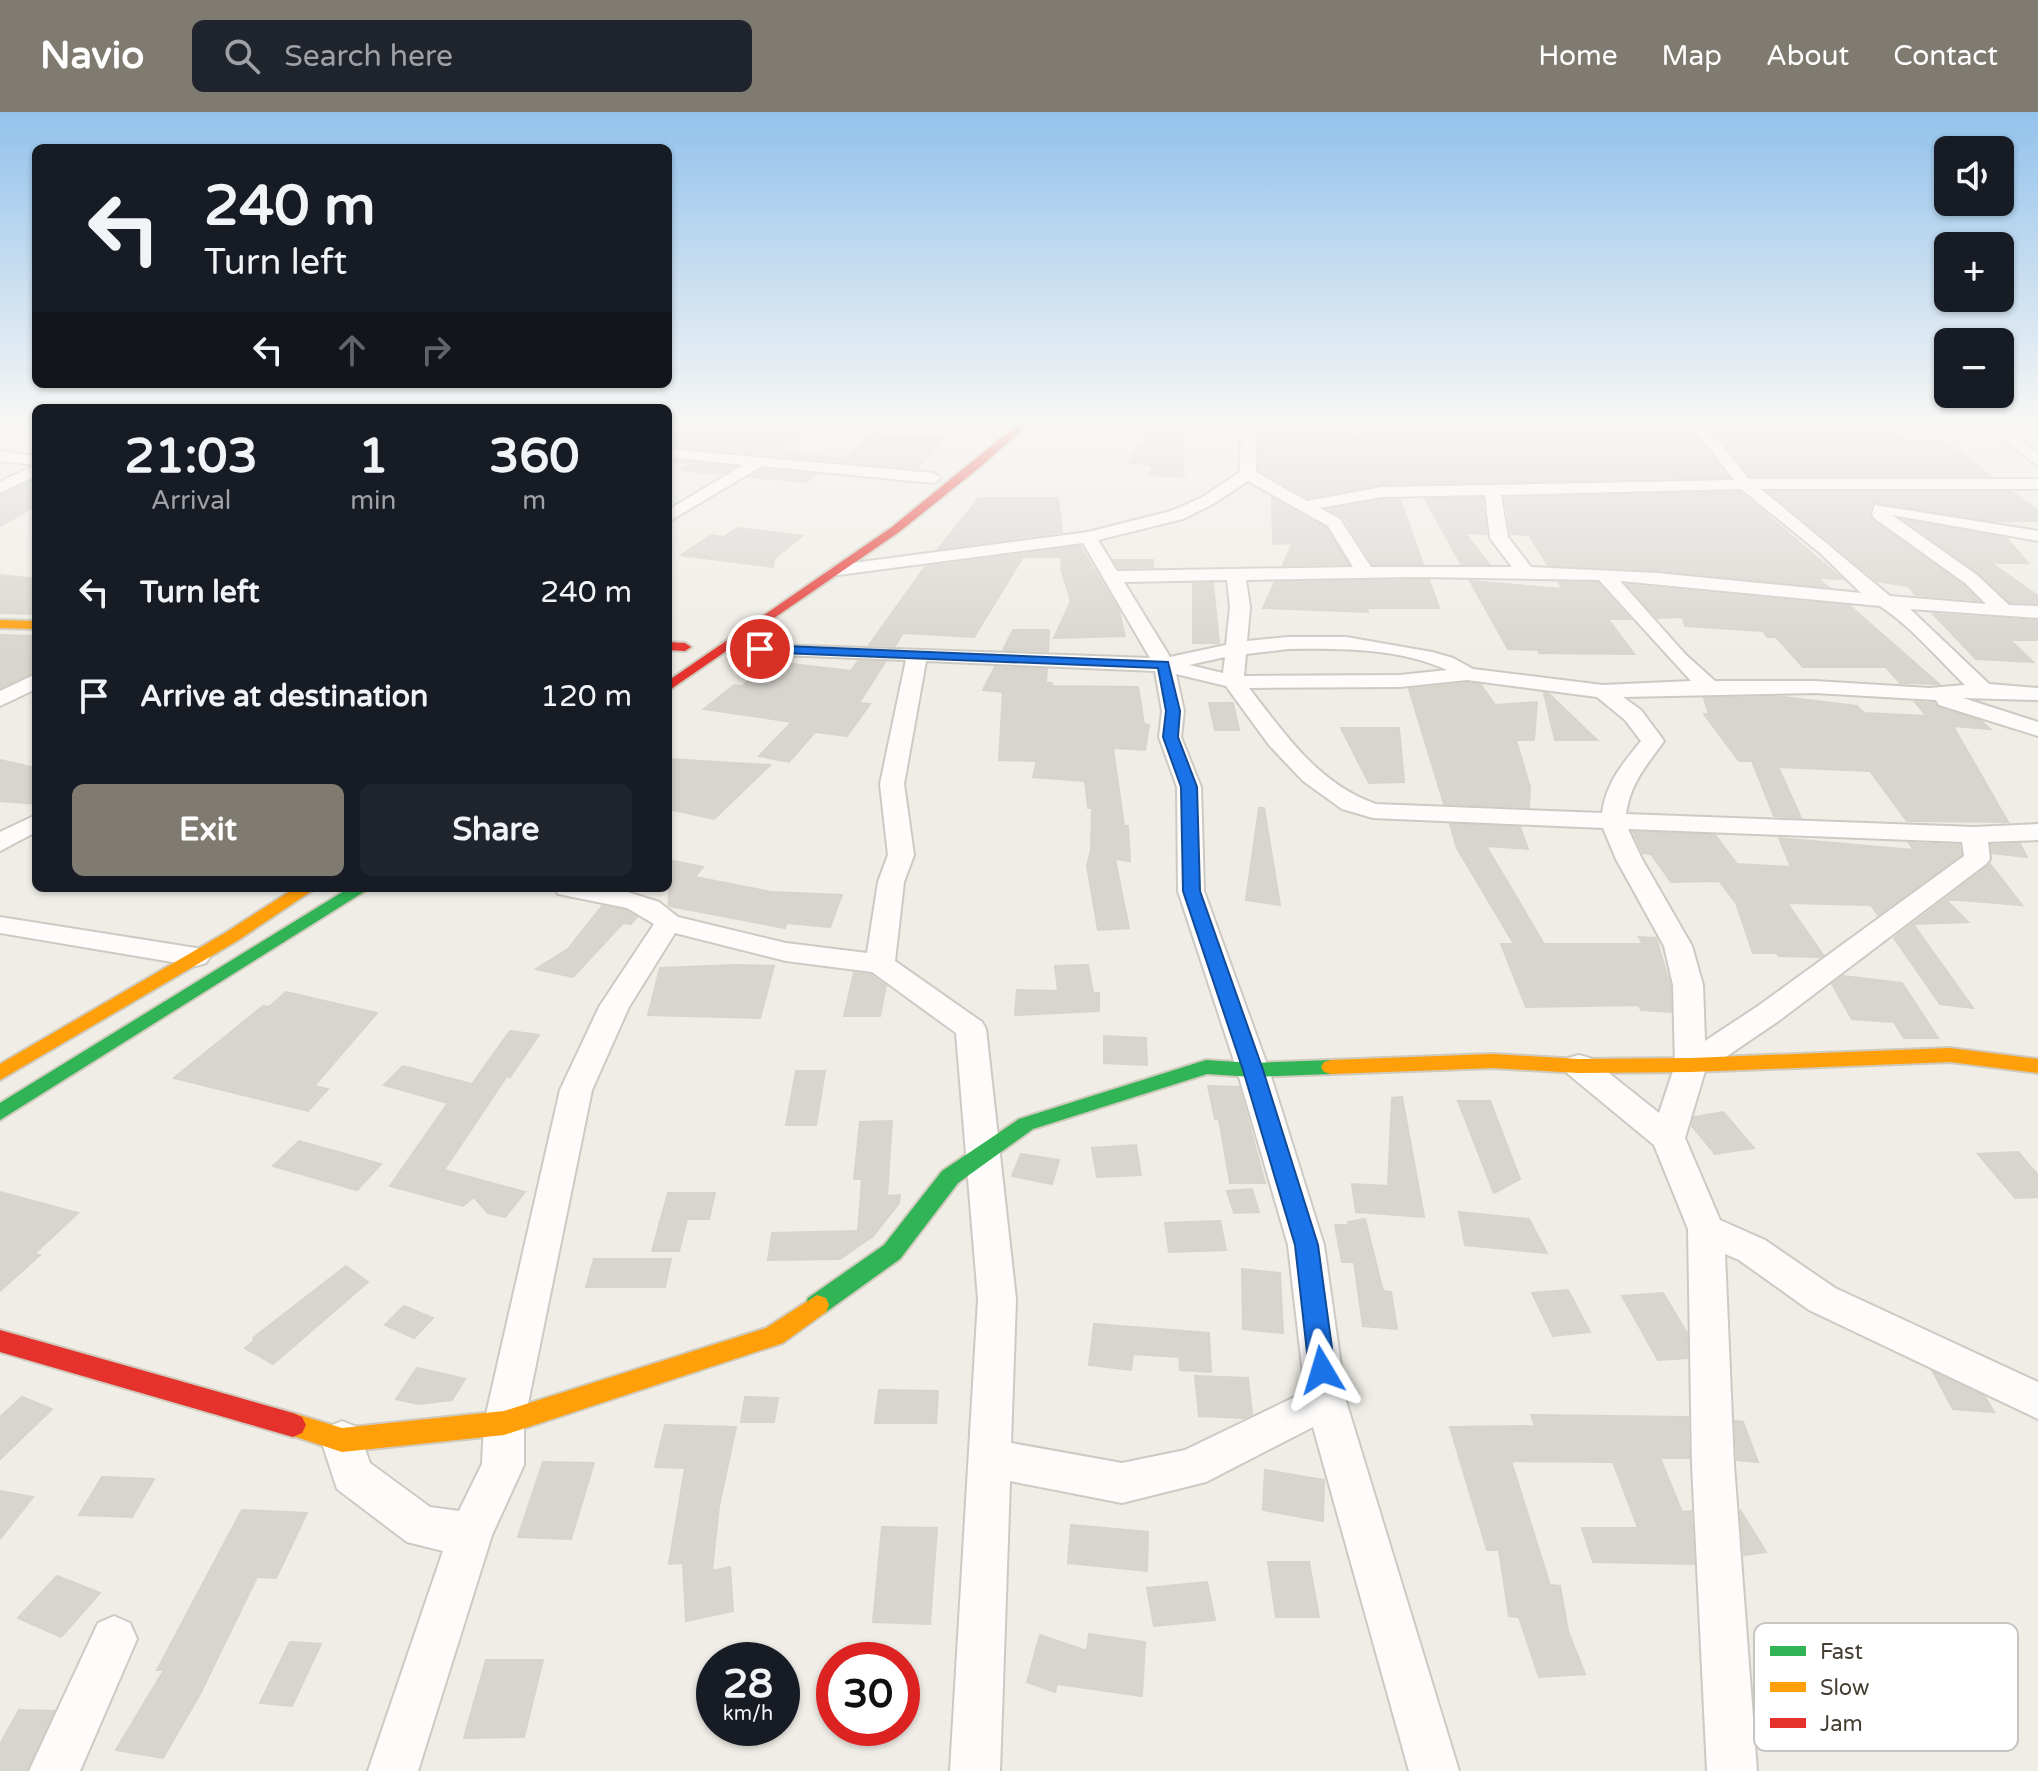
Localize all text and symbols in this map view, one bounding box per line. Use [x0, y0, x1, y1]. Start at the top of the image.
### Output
search box [192, 20, 752, 92]
text: Navio [40, 33, 144, 79]
icon: search [220, 34, 264, 78]
text: Search here [284, 38, 453, 75]
text: Home [1538, 39, 1618, 73]
text: Map [1662, 39, 1722, 73]
text: About [1766, 39, 1849, 73]
text: Contact [1893, 39, 1998, 73]
map controls [1934, 136, 2014, 408]
button: sound [1934, 136, 2014, 216]
text: 240 m [204, 173, 375, 240]
icon: left [72, 176, 176, 280]
button: + [1934, 232, 2014, 312]
text: Turn left [204, 241, 347, 284]
icon: left [246, 328, 290, 372]
icon: ahead [330, 328, 374, 372]
icon: right [414, 328, 458, 372]
button: − [1934, 328, 2014, 408]
text: 21:03 [125, 428, 258, 486]
text: 1 [358, 428, 388, 486]
text: 360 [489, 428, 579, 486]
text: Arrival [151, 485, 231, 516]
text: min [350, 485, 396, 516]
text: m [522, 485, 546, 516]
icon: left [72, 570, 116, 614]
text: Turn left [140, 574, 259, 611]
text: 240 m [540, 574, 632, 611]
pin [726, 615, 794, 683]
icon: arrive [738, 627, 782, 671]
icon: arrive [72, 674, 116, 718]
text: Arrive at destination [140, 678, 428, 715]
text: 120 m [540, 678, 632, 715]
button: Exit [72, 784, 344, 876]
button: Share [360, 784, 632, 876]
position arrow [1280, 1328, 1364, 1412]
legend [1754, 1623, 2018, 1751]
text: Fast [1820, 1639, 1863, 1665]
speed limit sign: 30 [816, 1642, 920, 1746]
text: 28 [723, 1660, 773, 1708]
text: Slow [1820, 1675, 1870, 1701]
text: km/h [723, 1702, 773, 1726]
text: Jam [1820, 1711, 1863, 1737]

